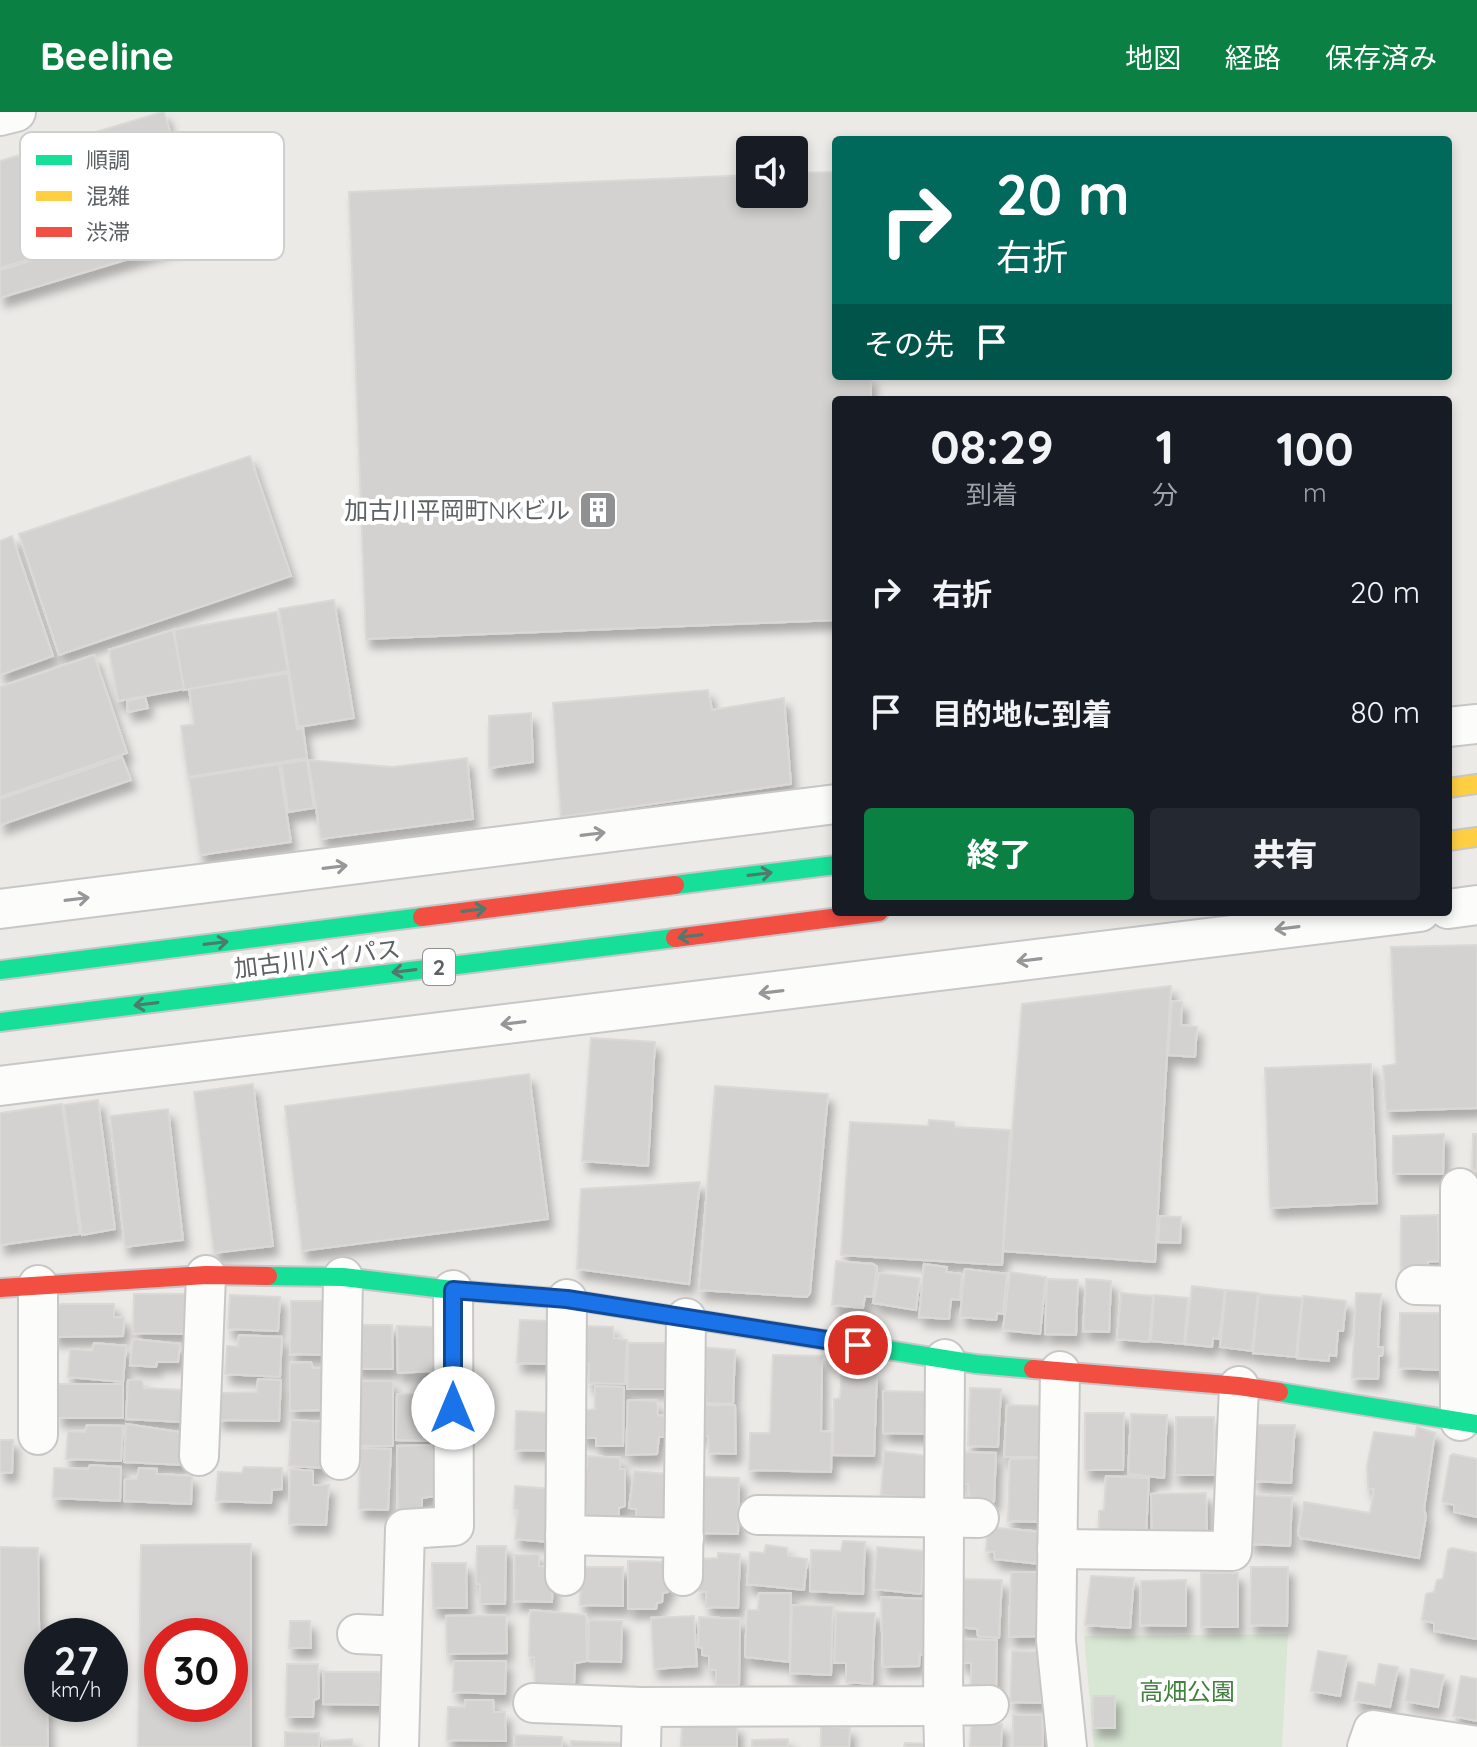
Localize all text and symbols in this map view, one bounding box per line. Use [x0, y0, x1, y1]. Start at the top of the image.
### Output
text: Beeline [40, 32, 174, 80]
text: 地図 [1125, 40, 1181, 75]
text: 経路 [1225, 40, 1281, 75]
text: 保存済み [1325, 40, 1437, 75]
legend [20, 132, 284, 260]
map controls [736, 136, 808, 208]
button: sound [736, 136, 808, 208]
text: 順調 [86, 146, 130, 174]
text: 20 m [996, 159, 1130, 229]
icon: right [864, 168, 968, 272]
text: 混雑 [86, 182, 130, 210]
text: 渋滞 [86, 218, 130, 246]
text: 右折 [996, 234, 1068, 279]
icon: arrive [970, 320, 1014, 364]
text: その先 [864, 325, 954, 363]
text: 08:29 [930, 416, 1054, 476]
text: 1 [1156, 416, 1174, 476]
text: 100 [1276, 418, 1354, 478]
text: m [1303, 476, 1327, 509]
text: 到着 [966, 478, 1018, 511]
text: 分 [1152, 478, 1178, 511]
building icon: 加古川平岡町NKビル [577, 489, 619, 531]
place label: 加古川平岡町NKビル [344, 495, 570, 525]
icon: right [864, 570, 908, 614]
text: 20 m [1350, 573, 1420, 611]
text: 右折 [932, 575, 992, 613]
icon: arrive [864, 690, 908, 734]
text: 80 m [1350, 693, 1420, 731]
text: 目的地に到着 [932, 695, 1112, 733]
button: 終了 [864, 808, 1134, 900]
button: 共有 [1150, 808, 1420, 900]
one-way arrow [579, 827, 606, 842]
one-way arrow [321, 859, 348, 874]
one-way arrow [746, 867, 773, 882]
one-way arrow [64, 891, 90, 906]
one-way arrow [460, 903, 487, 918]
one-way arrow [1274, 921, 1301, 936]
one-way arrow [677, 928, 704, 943]
street label: 加古川バイパス [232, 933, 402, 983]
one-way arrow [202, 935, 229, 950]
road number: 2 [423, 949, 455, 985]
one-way arrow [1017, 953, 1042, 968]
one-way arrow [391, 964, 418, 979]
one-way arrow [758, 984, 785, 999]
one-way arrow [133, 996, 160, 1011]
one-way arrow [500, 1016, 527, 1031]
pin [824, 1311, 892, 1379]
icon: arrive [836, 1323, 880, 1367]
position arrow [411, 1366, 495, 1450]
speed limit sign: 30 [144, 1618, 248, 1722]
text: 27 [54, 1635, 98, 1685]
park label: 高畑公園 [1139, 1676, 1235, 1706]
text: km/h [51, 1677, 101, 1702]

